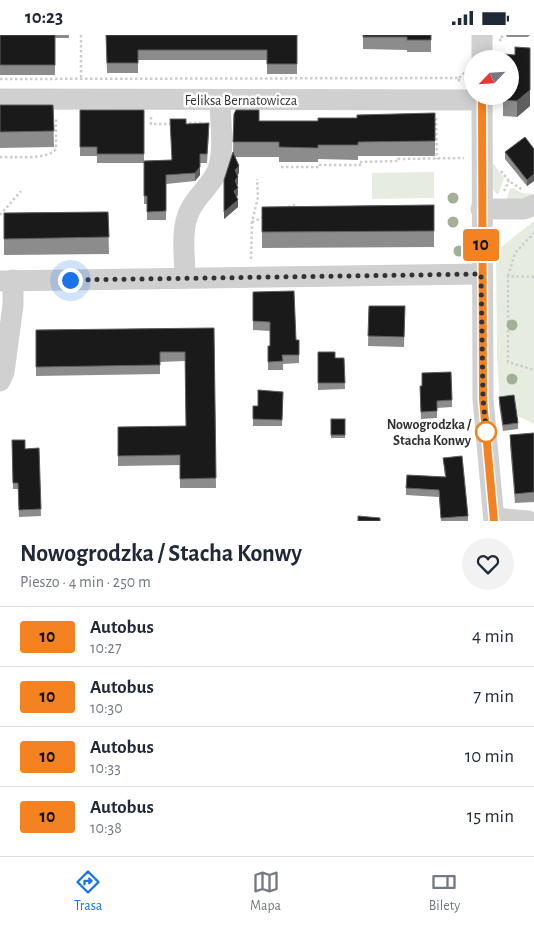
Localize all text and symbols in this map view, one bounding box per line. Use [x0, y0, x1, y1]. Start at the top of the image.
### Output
text: 10:23 [25, 8, 63, 27]
north arrow [464, 50, 519, 105]
map controls [464, 50, 519, 105]
street label: Feliksa Bernatowicza [185, 94, 298, 108]
line badge: 10 [458, 229, 504, 261]
text: 10 [473, 236, 489, 254]
your location [58, 268, 83, 293]
place label: Nowogrodzka / Stacha Konwy [387, 418, 472, 448]
marker: Nowogrodzka / Stacha Konwy [475, 421, 497, 443]
button: heart [462, 538, 514, 590]
text: Nowogrodzka / Stacha Konwy [20, 542, 302, 566]
text: Pieszo · 4 min · 250 m [20, 574, 151, 590]
text: Autobus [90, 618, 154, 637]
text: 4 min [472, 627, 514, 646]
text: 10 [40, 628, 55, 646]
text: 10:27 [90, 640, 122, 656]
text: Autobus [90, 678, 154, 697]
text: 7 min [473, 687, 514, 706]
text: 10 [40, 688, 55, 706]
text: 10:30 [90, 700, 123, 716]
text: Autobus [90, 738, 154, 757]
text: 10 min [465, 747, 514, 766]
text: 10 [40, 748, 55, 766]
text: 10:33 [90, 760, 121, 776]
text: Autobus [90, 798, 154, 817]
text: 15 min [467, 807, 514, 826]
text: 10 [40, 808, 55, 826]
text: 10:38 [90, 820, 122, 836]
tab: Trasa [74, 868, 102, 915]
tab: Mapa [250, 868, 281, 915]
tab: Bilety [429, 868, 460, 915]

